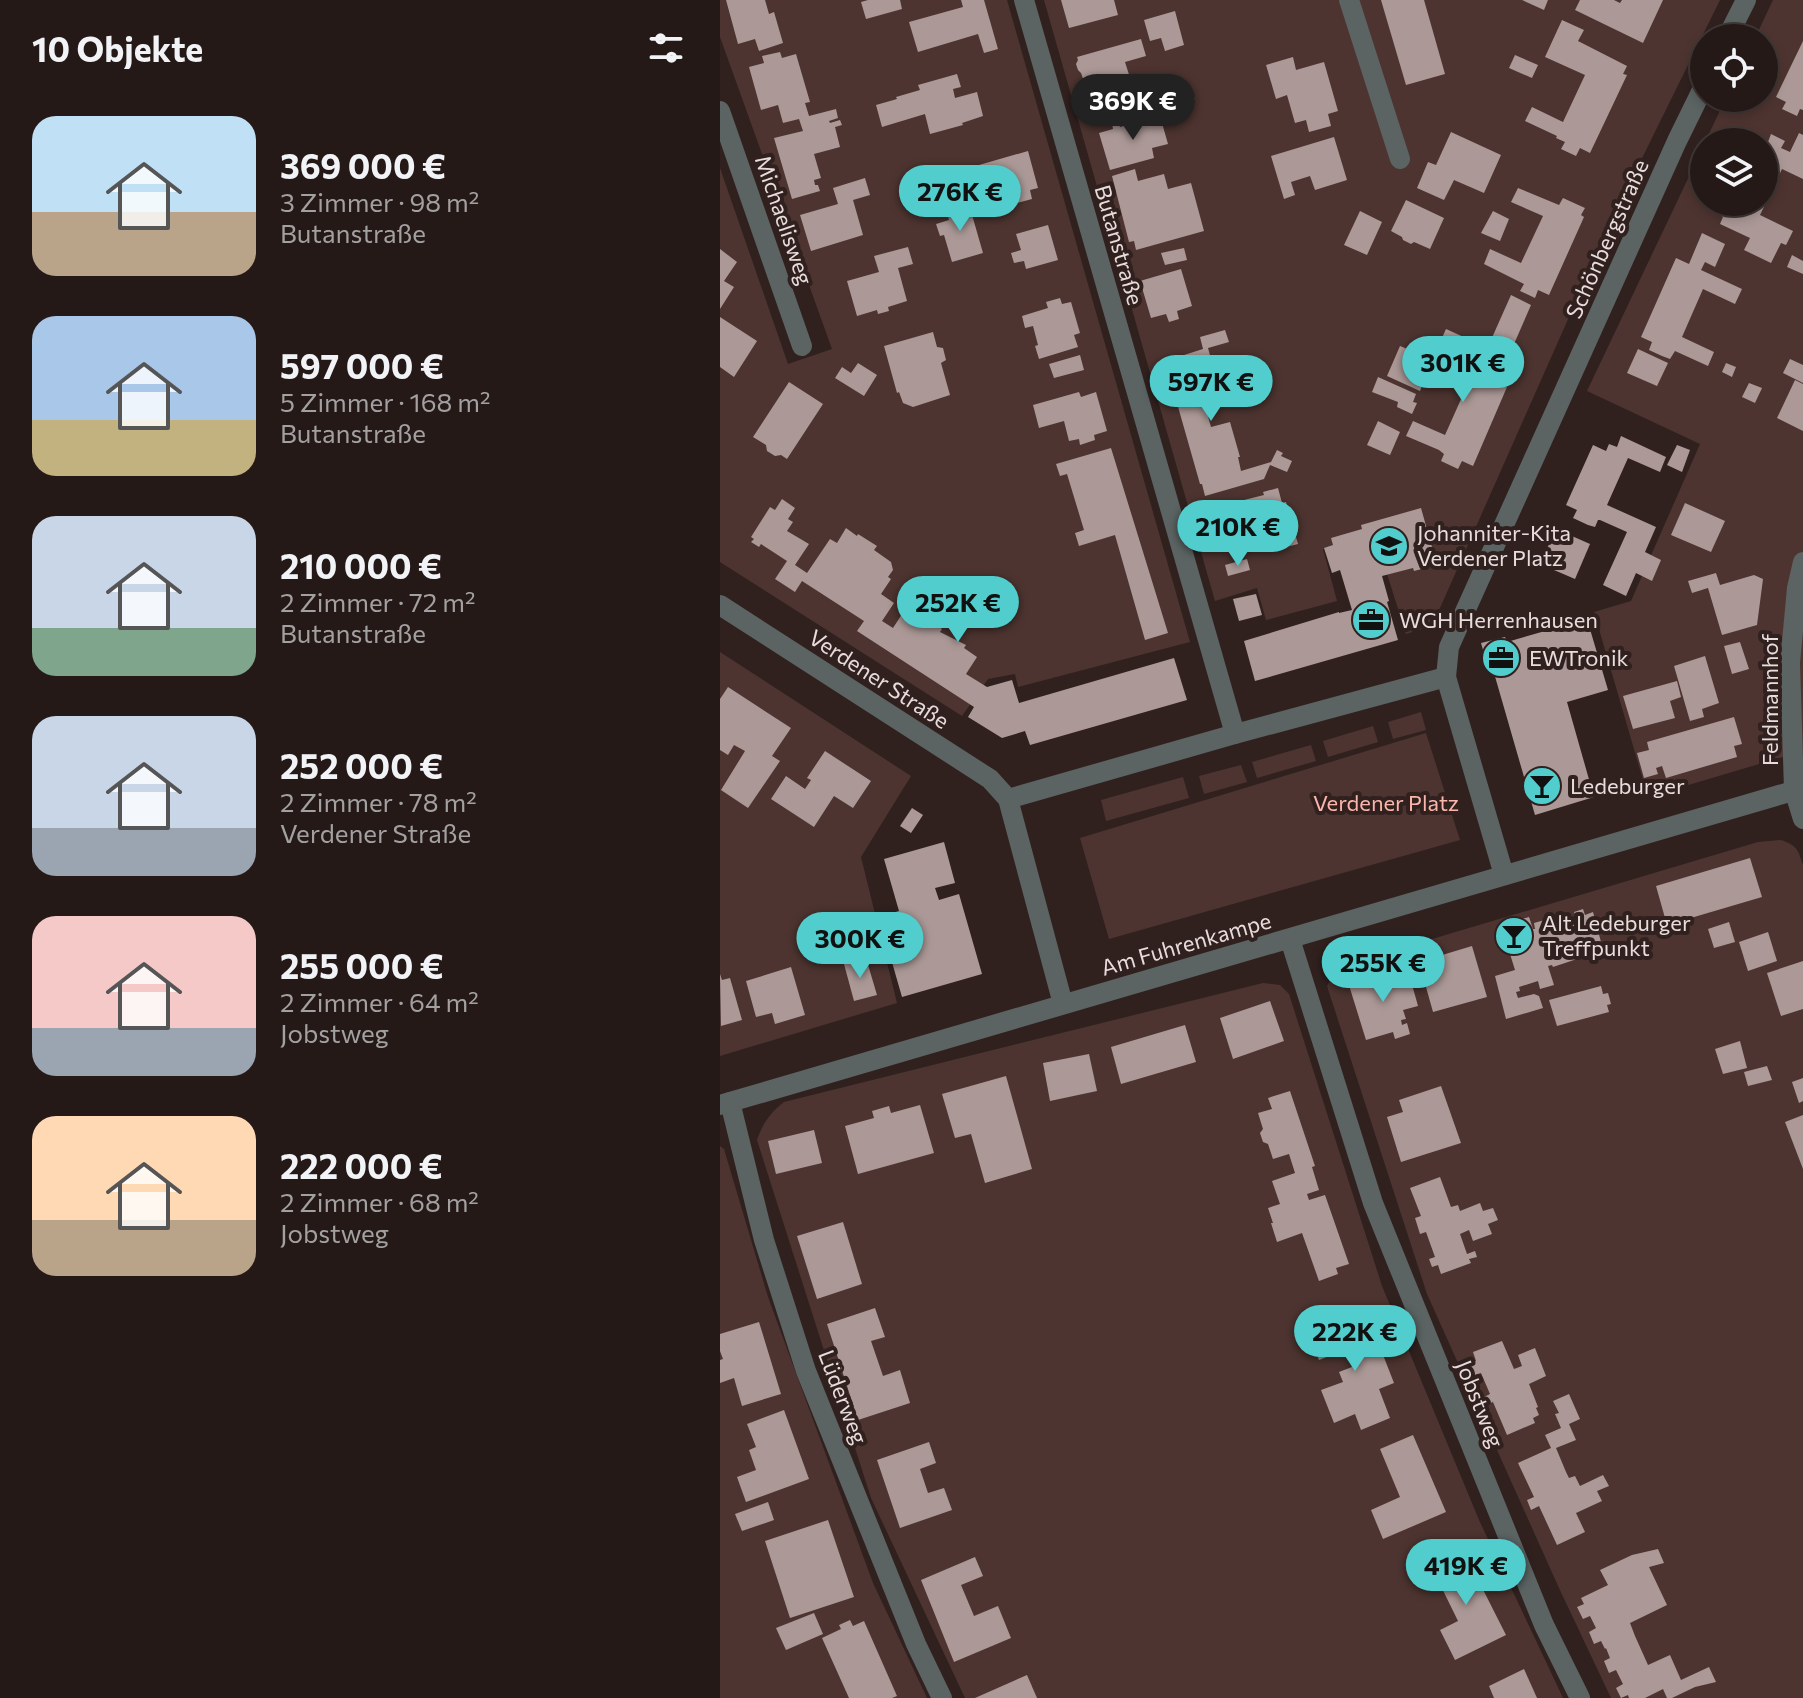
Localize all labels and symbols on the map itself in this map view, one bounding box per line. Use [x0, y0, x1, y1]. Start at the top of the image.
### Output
pin: 369K € [1068, 74, 1198, 142]
street label: Michaelisweg [750, 152, 819, 288]
street label: Schönbergstraße [1559, 155, 1654, 323]
pin: 276K € [895, 165, 1025, 233]
street label: Butanstraße [1089, 182, 1149, 308]
pin: 301K € [1398, 336, 1528, 404]
pin: 597K € [1146, 355, 1276, 423]
pin: 210K € [1173, 500, 1303, 568]
place label: Johanniter-Kita Verdener Platz [1417, 519, 1571, 571]
school or university icon: Johanniter-Kita Verdener Platz [1368, 525, 1410, 567]
pin: 252K € [893, 576, 1023, 644]
office icon: WGH Herrenhausen [1350, 599, 1392, 641]
place label: WGH Herrenhausen [1399, 606, 1598, 633]
street label: Verdener Straße [804, 623, 954, 734]
street label: Feldmannhof [1756, 634, 1783, 766]
office icon: EWTronik [1480, 637, 1522, 679]
place label: EWTronik [1529, 644, 1629, 671]
bar icon: Ledeburger [1521, 765, 1563, 807]
place label: Ledeburger [1570, 772, 1685, 799]
park label: Verdener Platz [1313, 789, 1459, 816]
street label: Am Fuhrenkampe [1098, 906, 1274, 981]
place label: Alt Ledeburger Treffpunkt [1542, 909, 1691, 961]
pin: 300K € [795, 912, 925, 980]
bar icon: Alt Ledeburger Treffpunkt [1493, 915, 1535, 957]
pin: 255K € [1318, 936, 1448, 1004]
pin: 222K € [1290, 1305, 1420, 1373]
street label: Lüderweg [813, 1346, 874, 1448]
street label: Jobstweg [1451, 1356, 1510, 1452]
pin: 419K € [1401, 1539, 1531, 1607]

